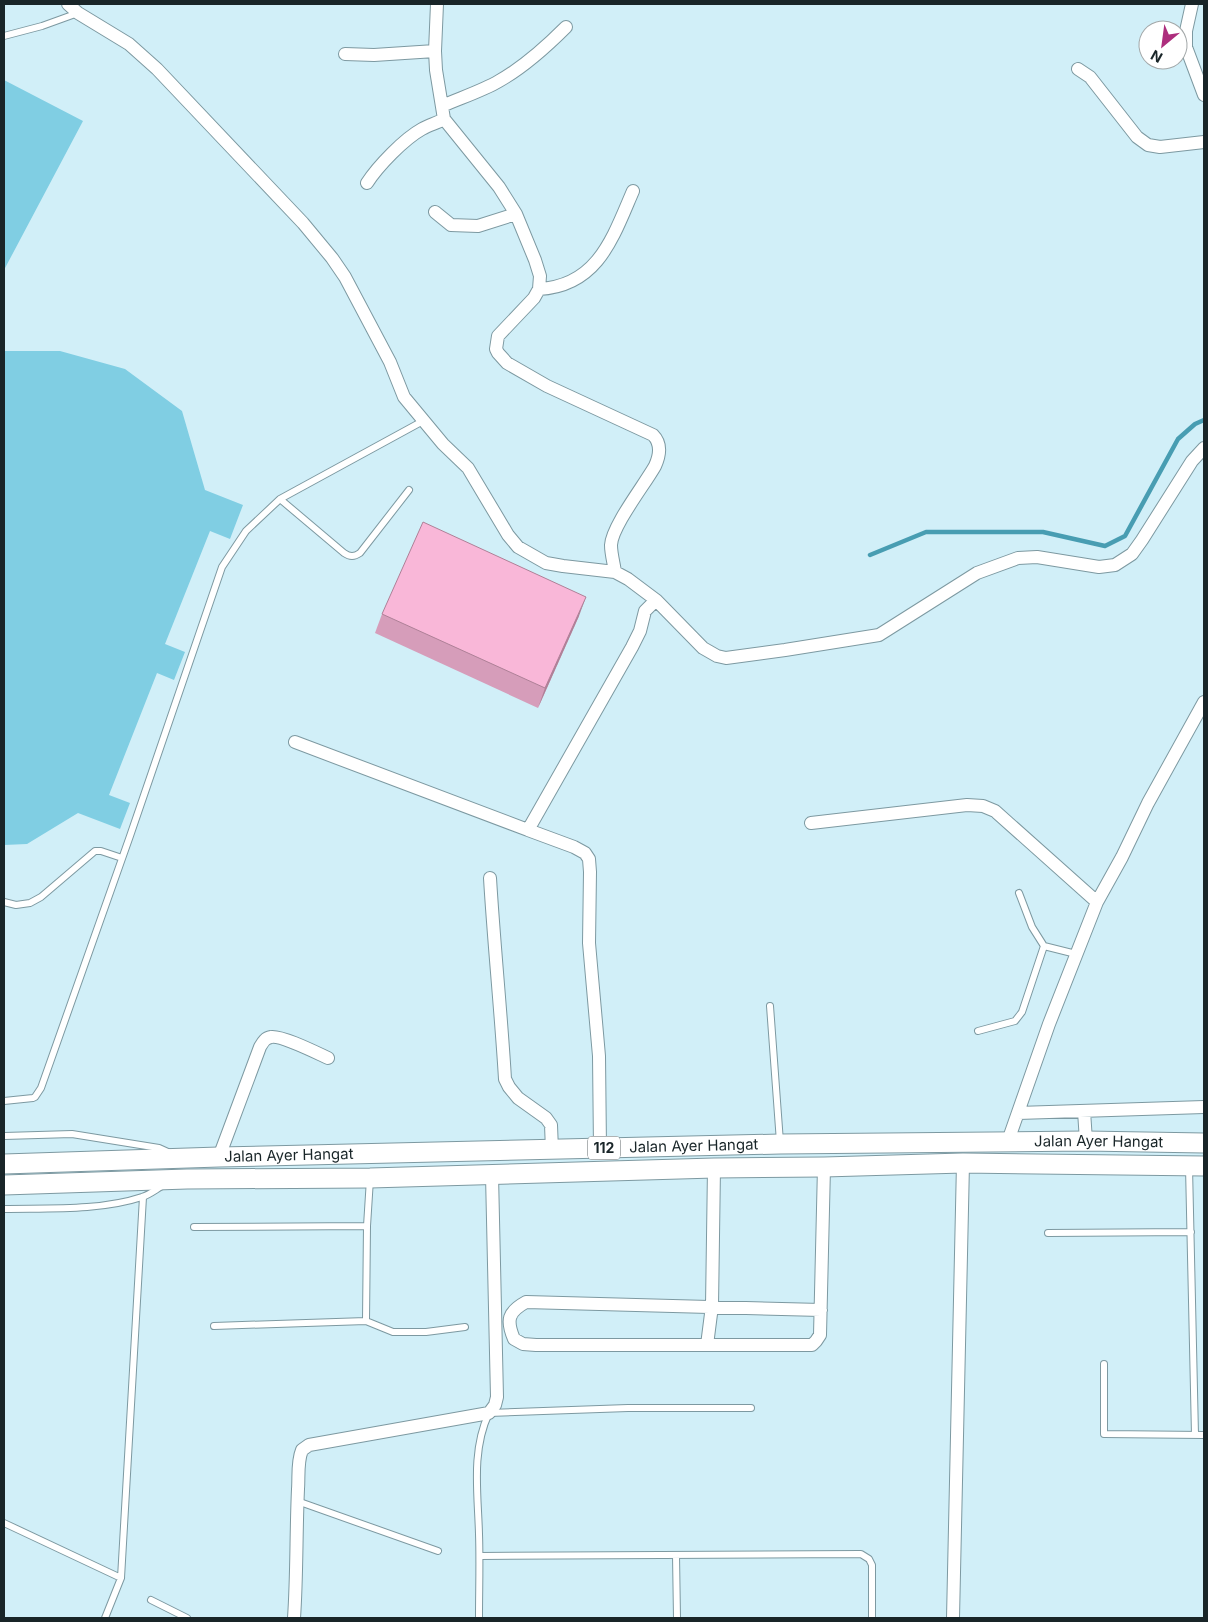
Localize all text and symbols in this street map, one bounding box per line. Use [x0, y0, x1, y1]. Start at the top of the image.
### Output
north arrow [1138, 20, 1188, 70]
text: N [1148, 47, 1165, 67]
street label: Jalan Ayer Hangat [1034, 1131, 1164, 1151]
street label: Jalan Ayer Hangat [629, 1135, 759, 1156]
road number: 112 [588, 1136, 620, 1160]
street label: Jalan Ayer Hangat [224, 1144, 354, 1166]

